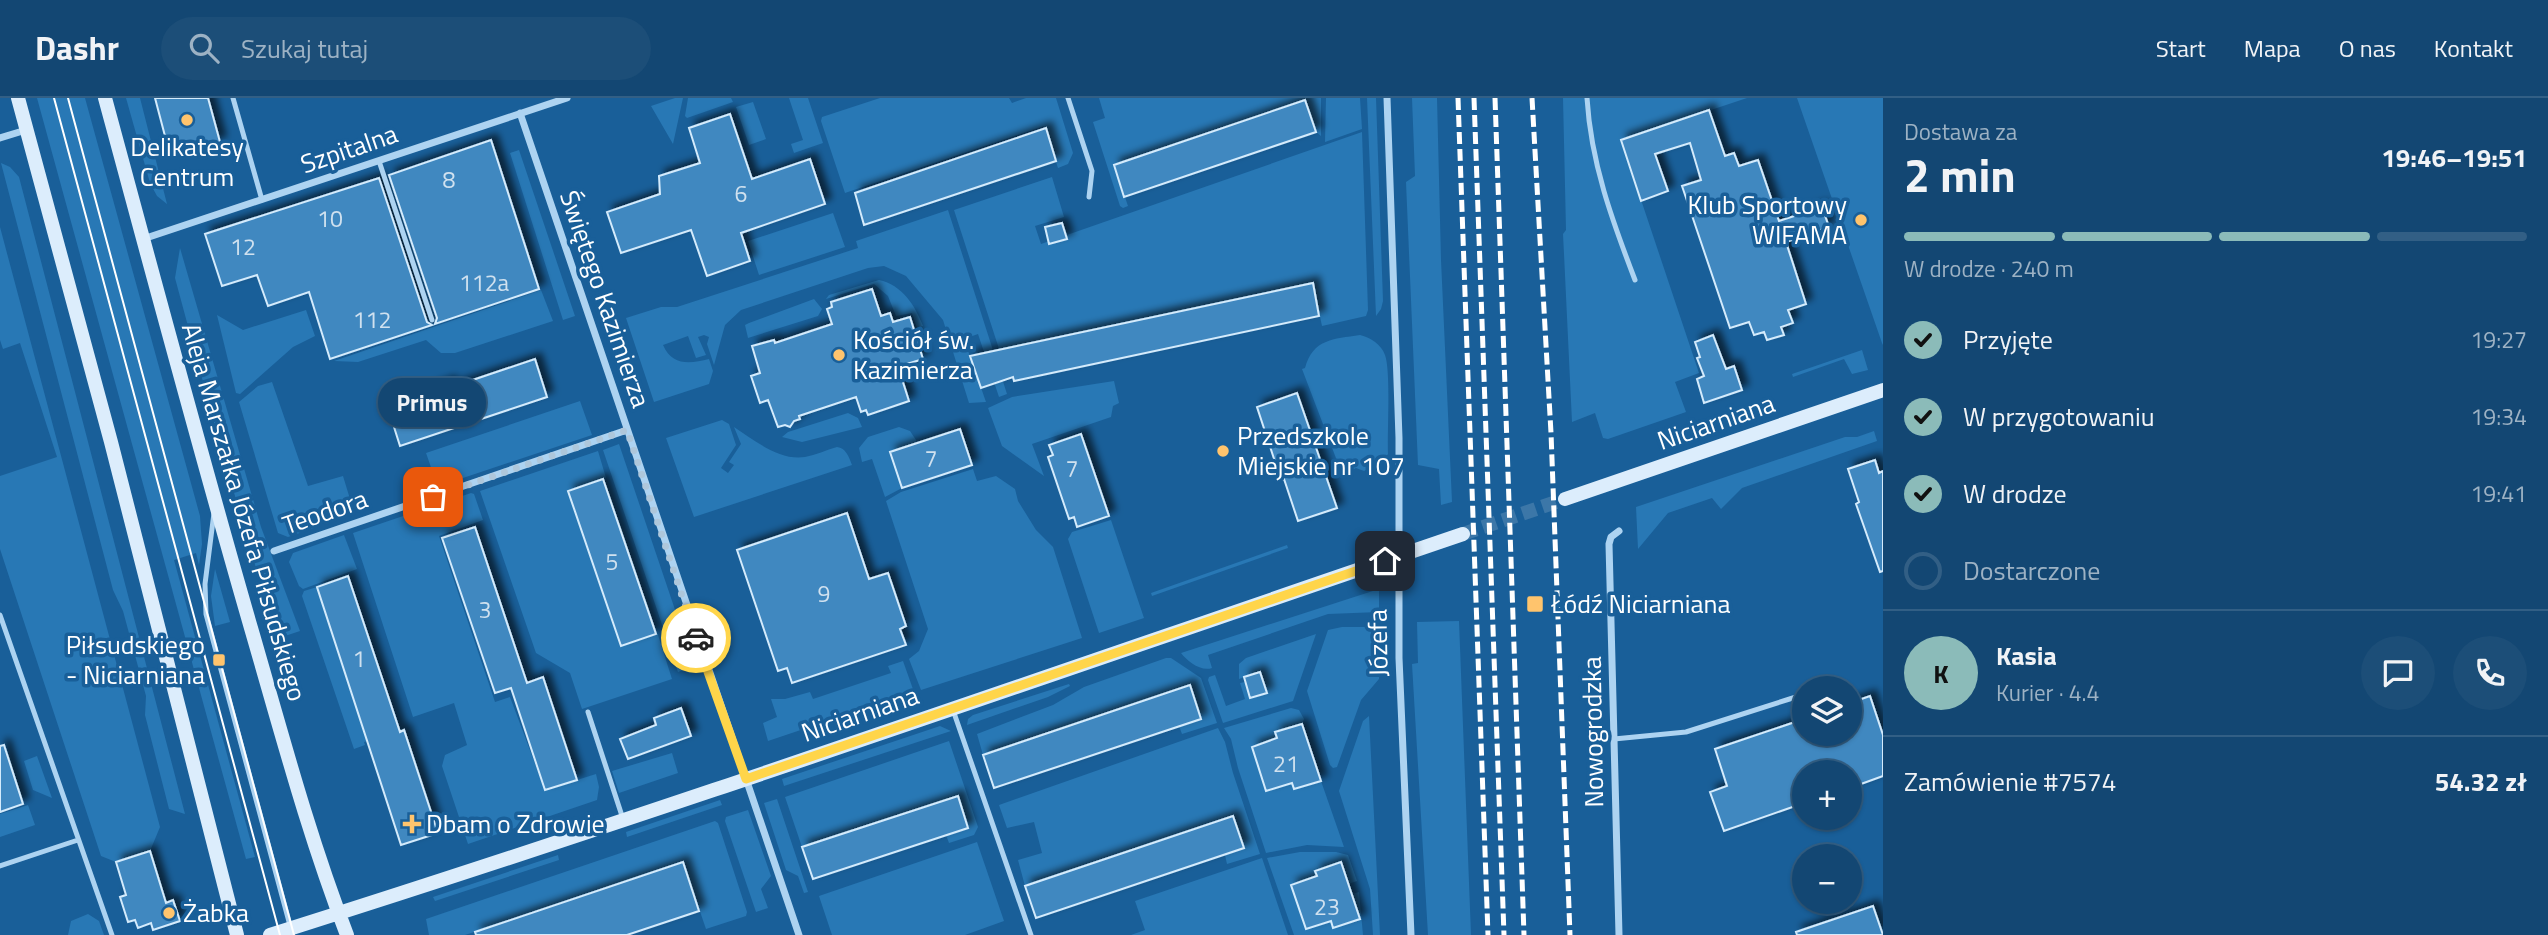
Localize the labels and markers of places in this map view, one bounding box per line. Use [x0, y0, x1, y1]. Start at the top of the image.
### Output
marker: Delikatesy Centrum [179, 112, 195, 128]
place label: Delikatesy Centrum [130, 127, 244, 196]
place label: Klub Sportowy WIFAMA [1687, 185, 1847, 254]
marker: Klub Sportowy WIFAMA [1853, 212, 1869, 228]
place label: Kościół św. Kazimierza [853, 320, 974, 389]
marker: Kościół św. Kazimierza [831, 347, 847, 363]
callout: Primus [379, 378, 487, 427]
place label: Przedszkole Miejskie nr 107 [1237, 416, 1405, 485]
marker: Przedszkole Miejskie nr 107 [1215, 443, 1231, 459]
pin [403, 467, 463, 527]
pin [1355, 531, 1415, 591]
place label: Łódź Niciarniana [1550, 584, 1730, 623]
marker: Łódź Niciarniana [1525, 594, 1545, 614]
place label: Piłsudskiego - Niciarniana [66, 625, 205, 694]
marker: Piłsudskiego - Niciarniana [211, 652, 227, 668]
place label: Dbam o Zdrowie [426, 804, 605, 843]
marker: Dbam o Zdrowie [404, 816, 420, 832]
place label: Żabka [183, 893, 249, 932]
marker: Żabka [161, 905, 177, 921]

